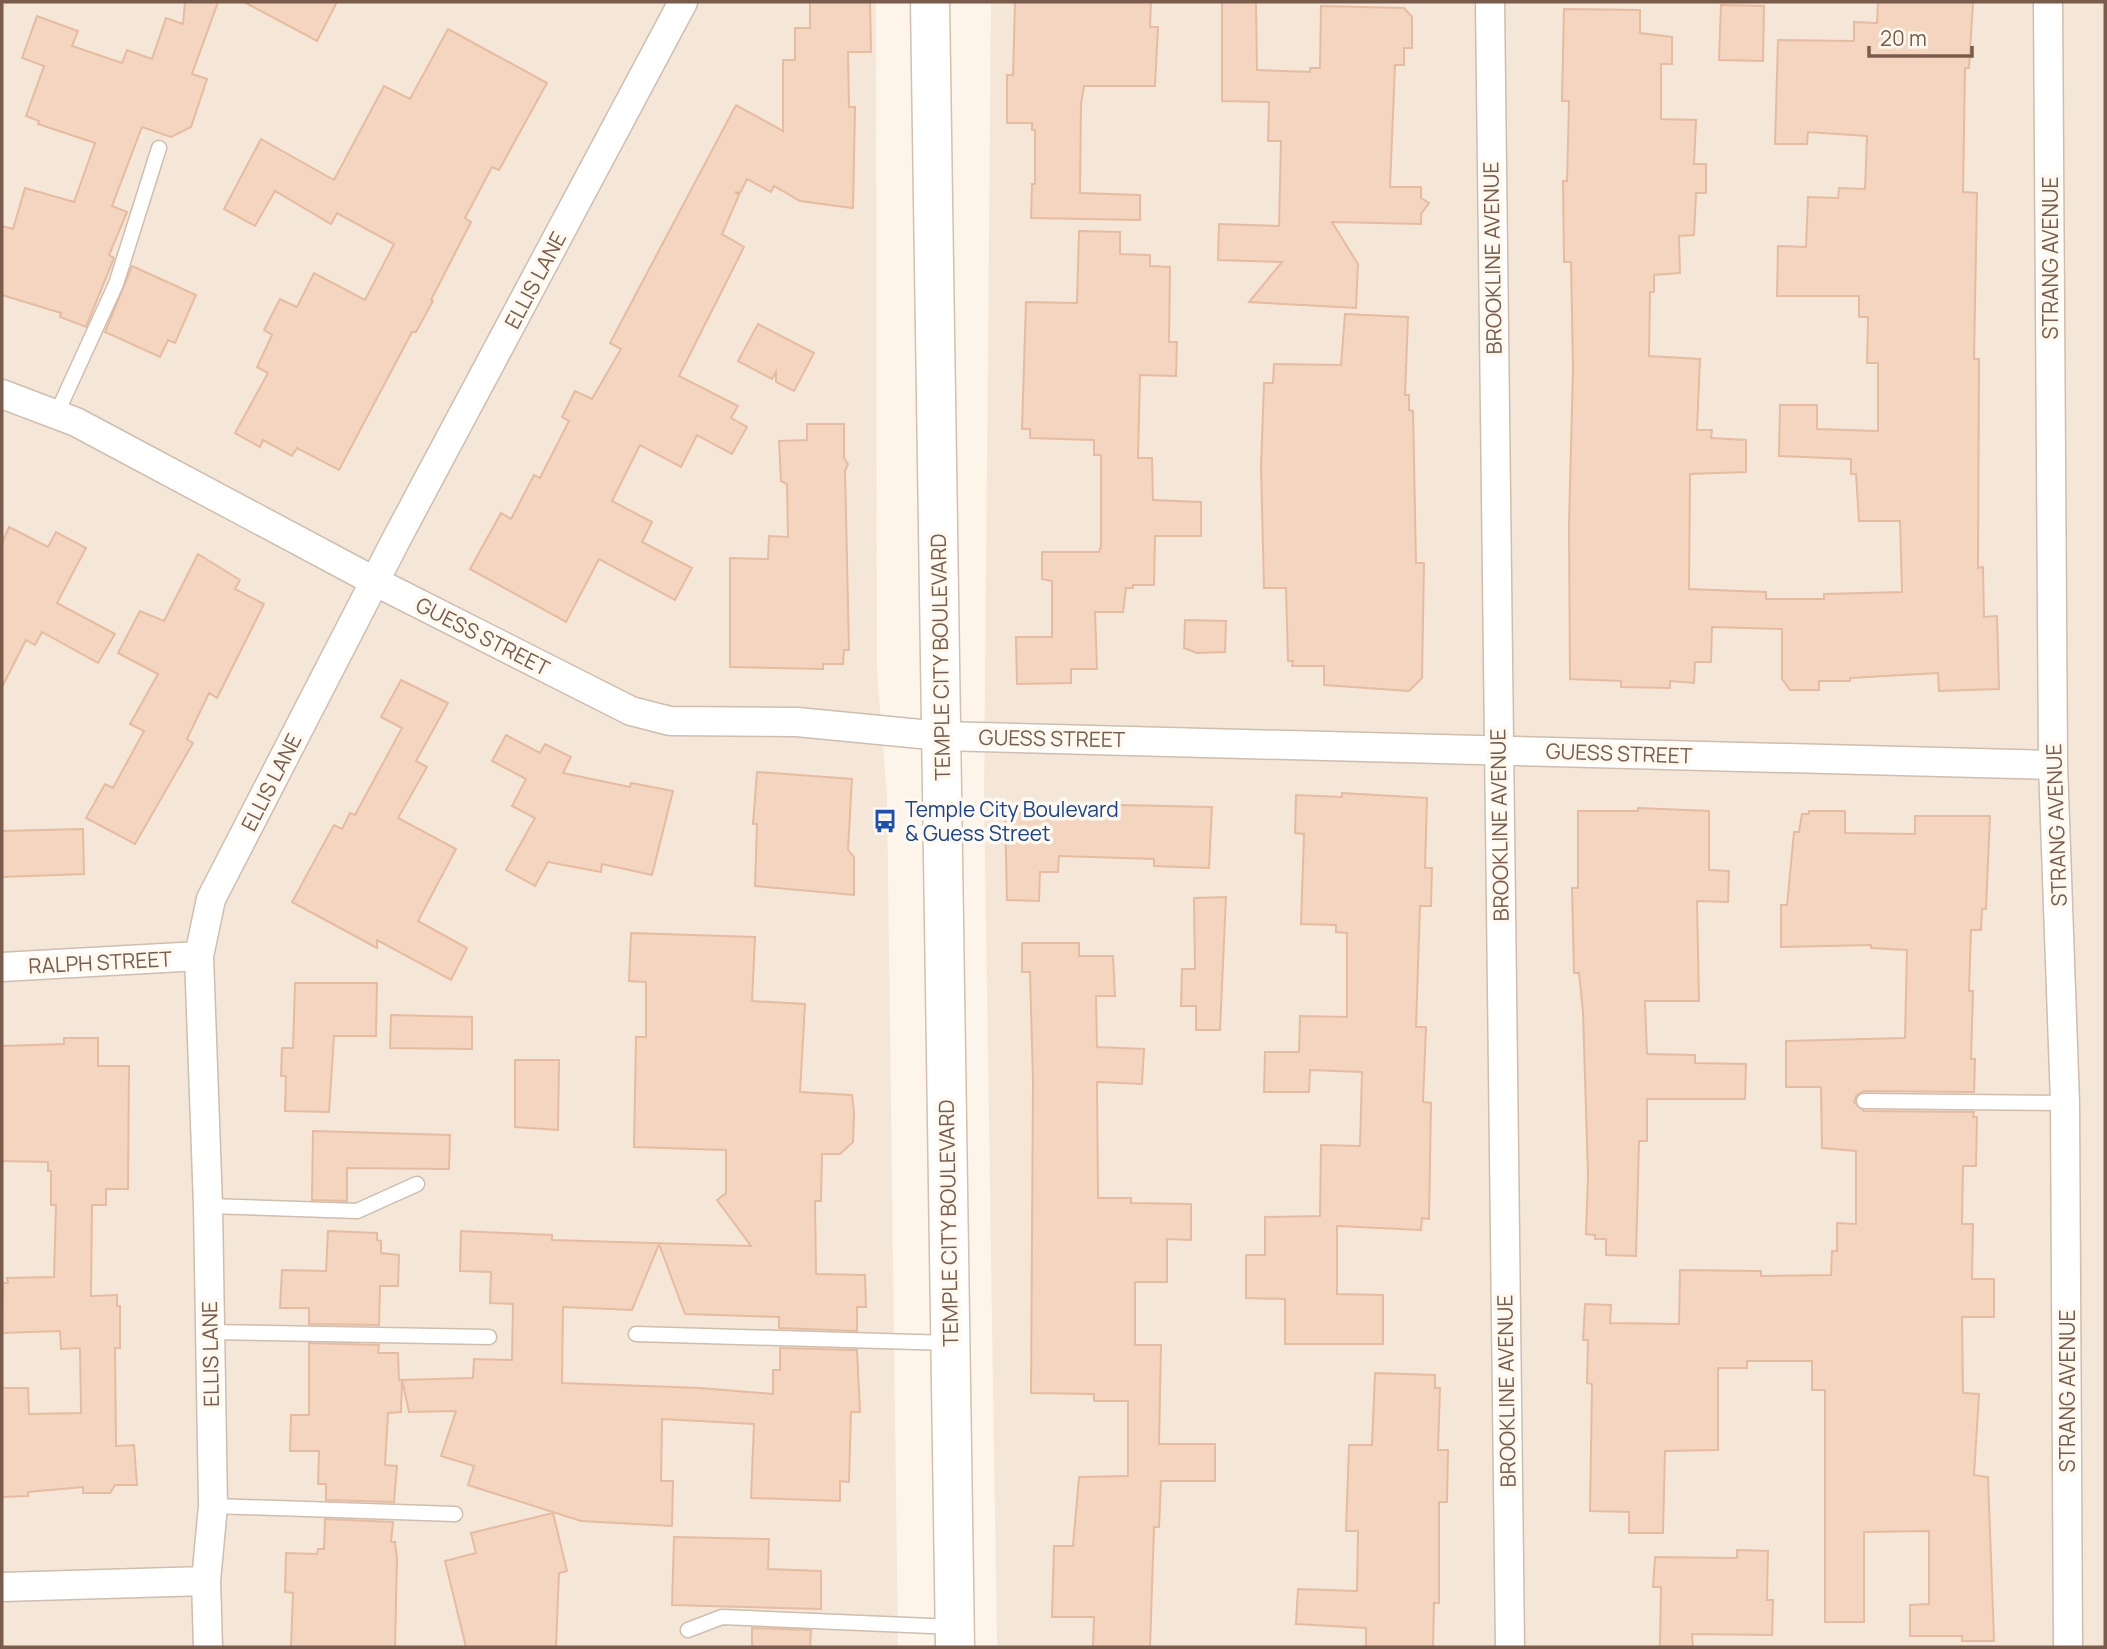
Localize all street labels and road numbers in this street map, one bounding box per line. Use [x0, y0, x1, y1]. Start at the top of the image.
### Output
street label: BROOKLINE AVENUE [1476, 161, 1508, 355]
street label: STRANG AVENUE [2036, 177, 2064, 339]
street label: ELLIS LANE [498, 227, 572, 333]
street label: TEMPLE CITY BOULEVARD [924, 533, 956, 781]
street label: GUESS STREET [411, 590, 555, 682]
street label: GUESS STREET [978, 723, 1126, 753]
street label: ELLIS LANE [234, 728, 308, 836]
street label: BROOKLINE AVENUE [1483, 728, 1515, 922]
street label: GUESS STREET [1545, 736, 1693, 770]
street label: STRANG AVENUE [2039, 743, 2073, 907]
street label: RALPH STREET [28, 944, 173, 980]
street label: TEMPLE CITY BOULEVARD [932, 1099, 964, 1347]
street label: BROOKLINE AVENUE [1490, 1294, 1522, 1488]
street label: ELLIS LANE [195, 1301, 225, 1407]
street label: STRANG AVENUE [2053, 1310, 2081, 1472]

